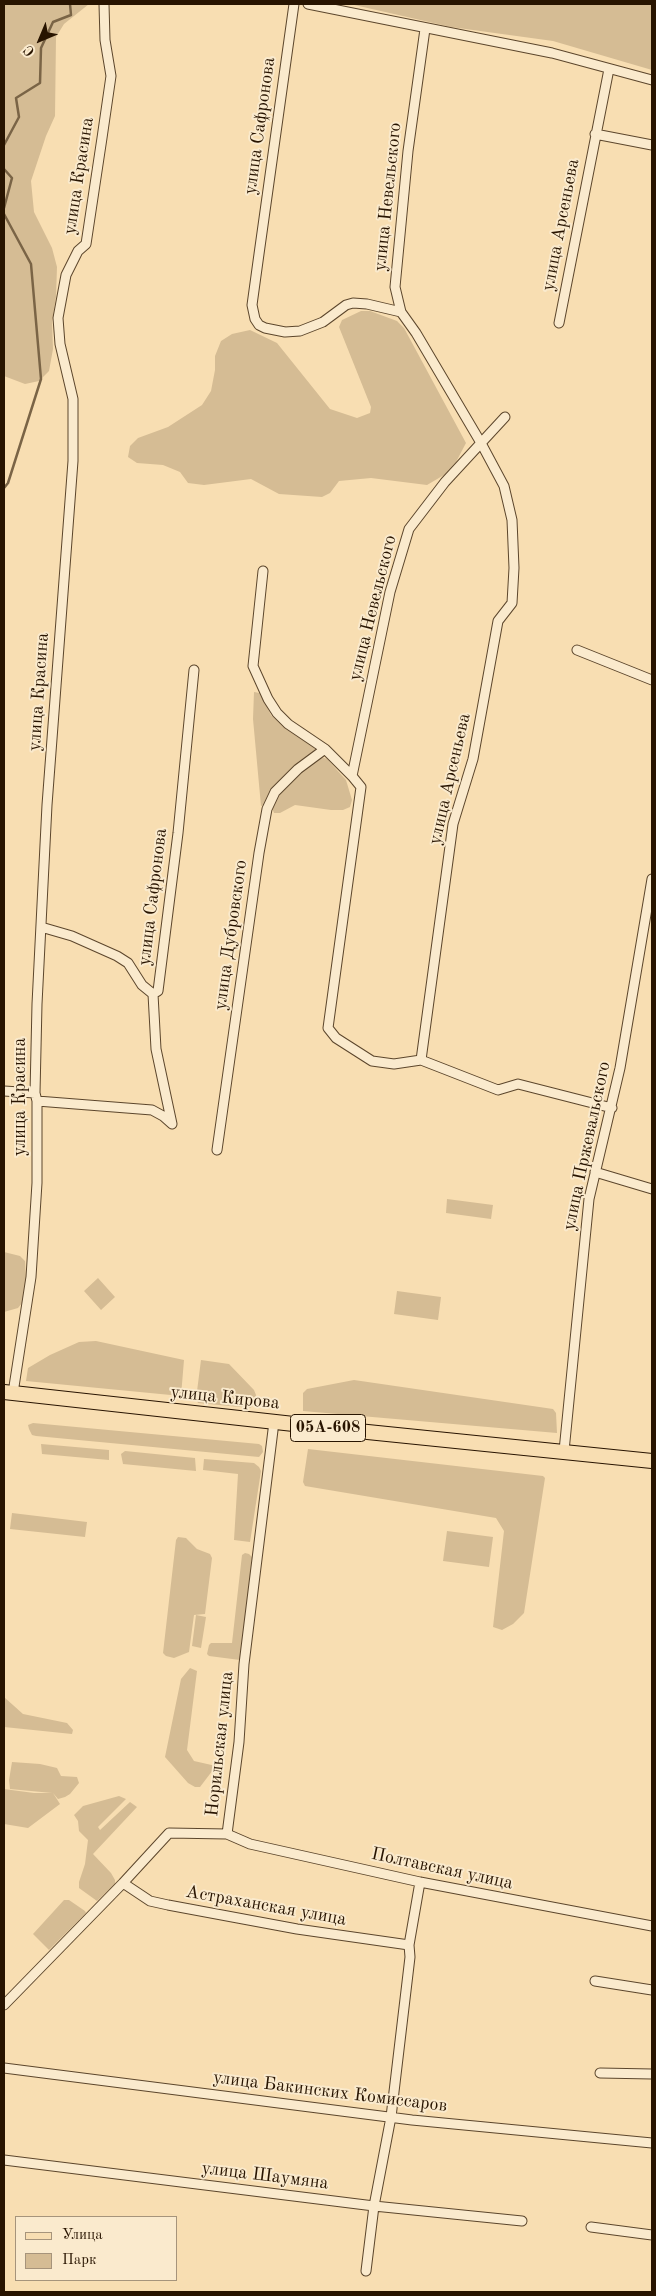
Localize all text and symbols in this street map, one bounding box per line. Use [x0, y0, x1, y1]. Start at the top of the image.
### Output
north arrow [15, 15, 65, 65]
text: С [21, 42, 38, 59]
street label: улица Сафронова [240, 56, 280, 196]
street label: улица Красина [59, 116, 99, 236]
street label: улица Невельского [369, 121, 407, 273]
street label: улица Арсеньева [538, 157, 584, 293]
street label: улица Невельского [344, 533, 402, 683]
street label: улица Красина [24, 632, 54, 752]
street label: улица Арсеньева [424, 711, 476, 847]
street label: улица Сафронова [134, 827, 172, 967]
street label: улица Дубровского [210, 859, 252, 1011]
street label: улица Красина [9, 1038, 31, 1156]
street label: улица Пржевальского [559, 1059, 615, 1233]
street label: улица Кирова [169, 1382, 281, 1414]
road number: 05А-608 [290, 1415, 366, 1442]
street label: Норильская улица [202, 1670, 238, 1818]
street label: Полтавская улица [369, 1843, 515, 1895]
street label: Астраханская улица [184, 1881, 348, 1931]
street label: улица Бакинских Комиссаров [212, 2067, 448, 2117]
street label: улица Шаумяна [200, 2157, 330, 2195]
legend [15, 2216, 178, 2281]
text: Улица [62, 2228, 103, 2243]
text: Парк [62, 2253, 97, 2268]

